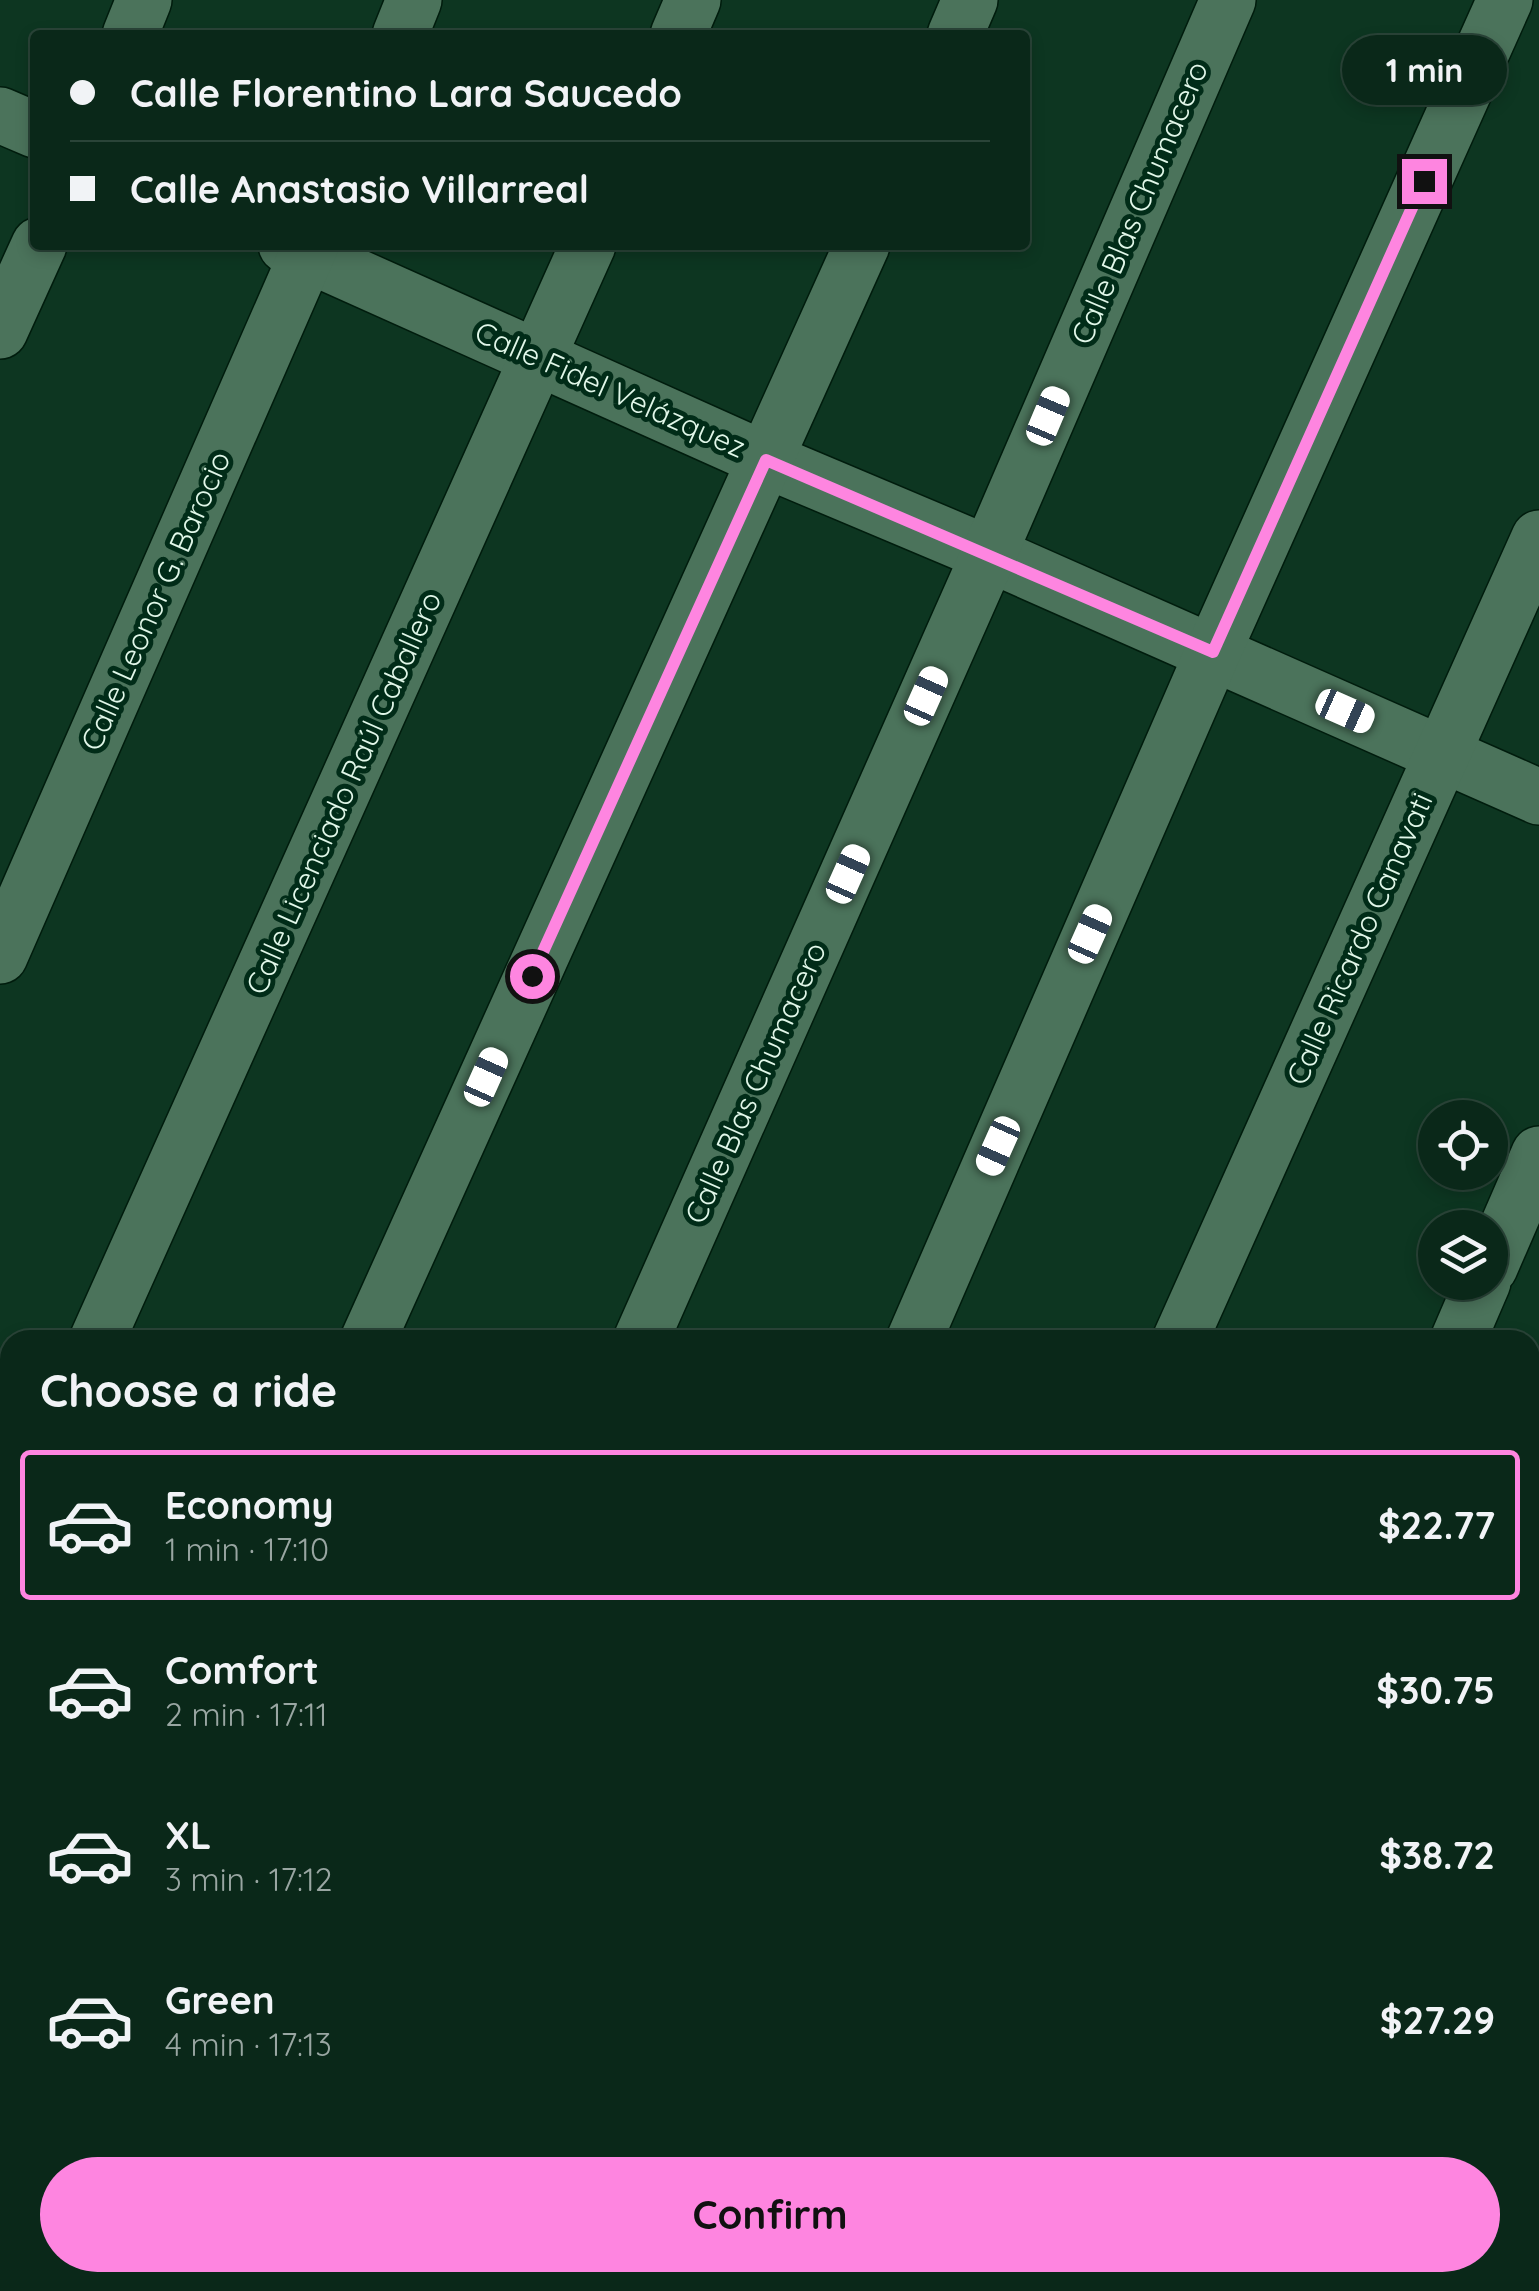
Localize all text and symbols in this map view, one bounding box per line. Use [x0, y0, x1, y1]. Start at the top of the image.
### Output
callout: 1 min [1342, 36, 1506, 106]
text: 1 min [1386, 50, 1463, 90]
street label: Calle Blas Chumacero [1062, 55, 1216, 350]
text: Calle Florentino Lara Saucedo [130, 69, 682, 117]
route end [1402, 159, 1447, 204]
text: Calle Anastasio Villarreal [130, 165, 589, 213]
street label: Calle Fidel Velázquez [469, 312, 751, 466]
car [1022, 383, 1074, 449]
street label: Calle Leonor G. Barocio [72, 445, 238, 756]
street label: Calle Licenciado Raúl Caballero [237, 585, 449, 1000]
car [900, 662, 952, 730]
car [1311, 685, 1379, 737]
street label: Calle Ricardo Canavati [1278, 787, 1441, 1090]
car [822, 840, 874, 908]
car [1064, 900, 1116, 968]
street label: Calle Blas Chumacero [676, 936, 834, 1229]
route start [510, 954, 555, 999]
car [460, 1043, 512, 1111]
map controls [1418, 1100, 1508, 1300]
button: locate [1418, 1100, 1508, 1190]
car [972, 1112, 1024, 1180]
button: layers [1418, 1210, 1508, 1300]
text: Choose a ride [40, 1362, 337, 1418]
icon: car [45, 1480, 135, 1570]
text: Economy [165, 1481, 334, 1529]
text: $22.77 [1378, 1501, 1495, 1549]
text: 1 min · 17:10 [165, 1529, 329, 1569]
icon: car [45, 1645, 135, 1735]
text: Comfort [165, 1646, 319, 1694]
text: $30.75 [1376, 1666, 1495, 1714]
text: 2 min · 17:11 [165, 1694, 328, 1734]
icon: car [45, 1810, 135, 1900]
text: XL [165, 1811, 211, 1859]
text: $38.72 [1379, 1831, 1495, 1879]
text: 3 min · 17:12 [165, 1859, 333, 1899]
icon: car [45, 1975, 135, 2065]
text: Green [165, 1976, 275, 2024]
text: $27.29 [1380, 1996, 1495, 2044]
text: 4 min · 17:13 [165, 2024, 332, 2064]
button: Confirm [40, 2157, 1500, 2272]

